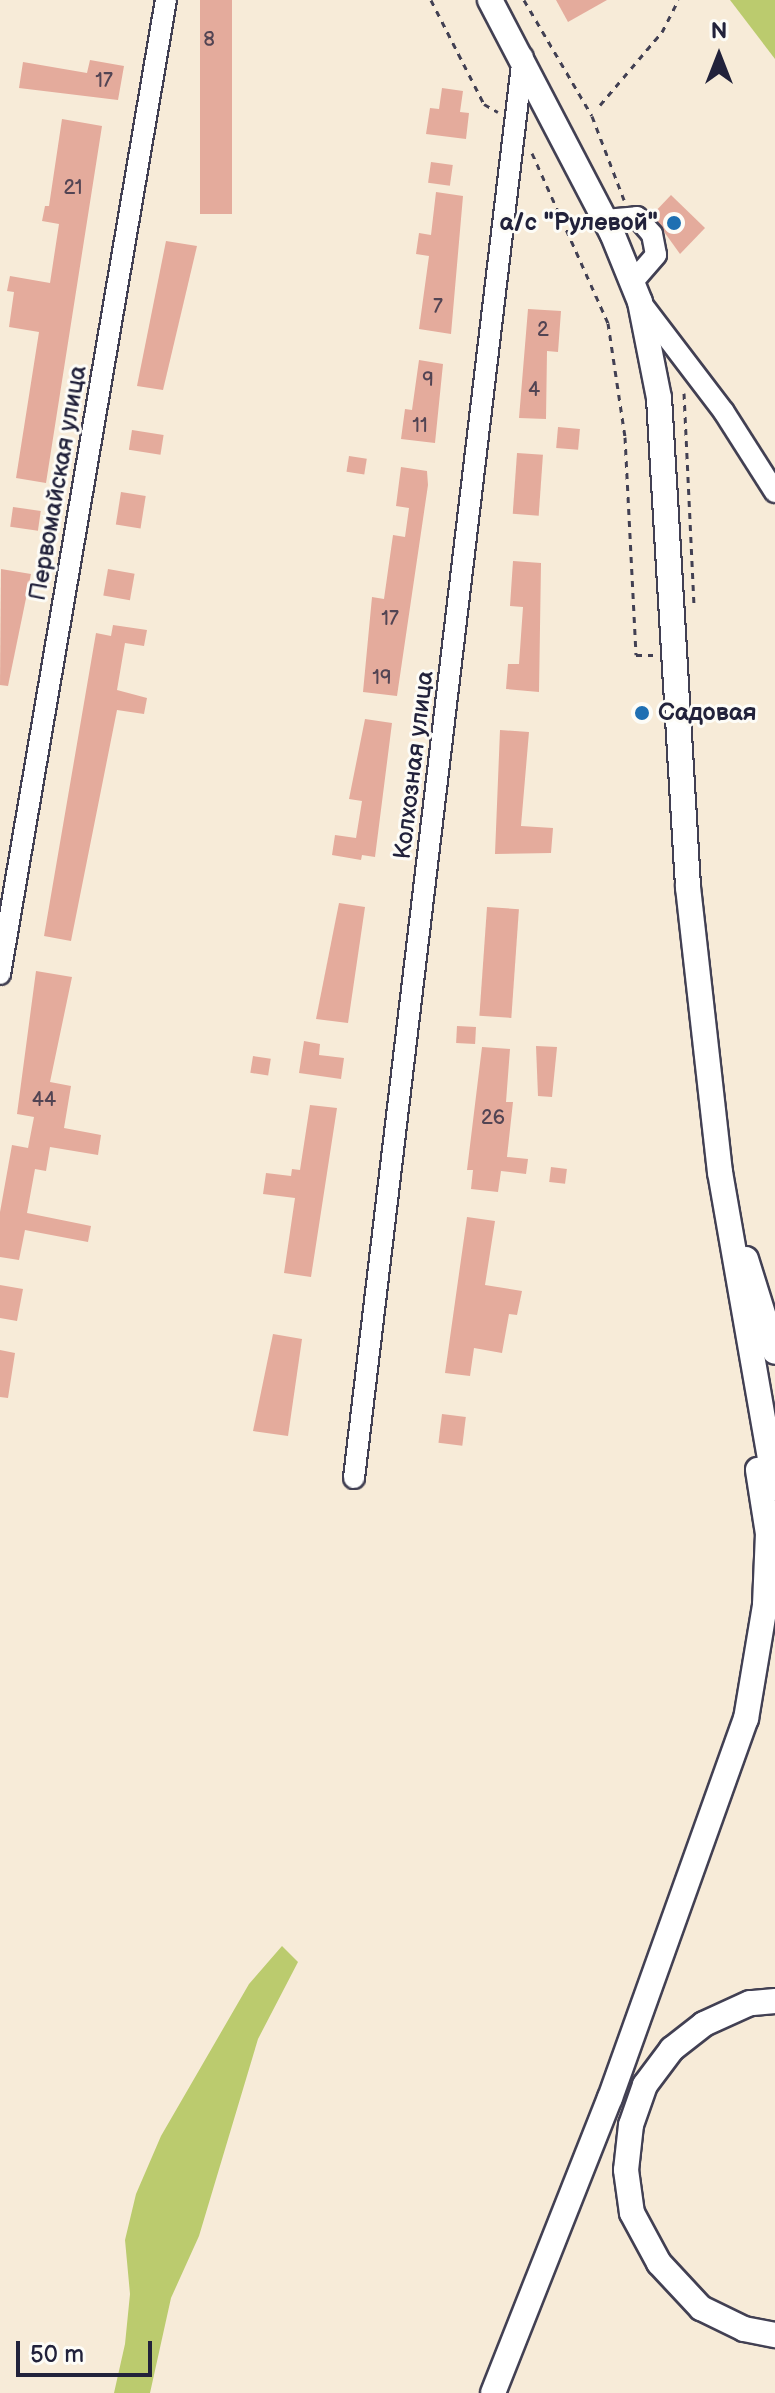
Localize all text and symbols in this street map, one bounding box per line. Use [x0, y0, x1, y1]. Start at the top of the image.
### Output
north arrow [679, 16, 759, 96]
text: N [711, 18, 727, 45]
house number: 8 [203, 28, 215, 52]
house number: 17 [95, 69, 113, 93]
house number: 21 [63, 176, 83, 200]
place label: а/с "Рулевой" [499, 209, 658, 237]
marker: а/с "Рулевой" [665, 214, 683, 232]
house number: 7 [433, 295, 443, 319]
house number: 2 [537, 318, 549, 342]
street label: Первомайская улица [23, 363, 93, 603]
house number: 9 [422, 368, 434, 392]
house number: 4 [528, 378, 540, 402]
house number: 11 [412, 414, 428, 438]
house number: 17 [381, 607, 399, 631]
house number: 19 [372, 666, 392, 690]
street label: Колхозная улица [388, 669, 440, 861]
place label: Садовая [658, 699, 757, 727]
marker: Садовая [633, 704, 651, 722]
house number: 44 [32, 1088, 56, 1112]
house number: 26 [481, 1106, 505, 1130]
scale bar [20, 2325, 156, 2375]
text: 50 m [30, 2340, 84, 2369]

